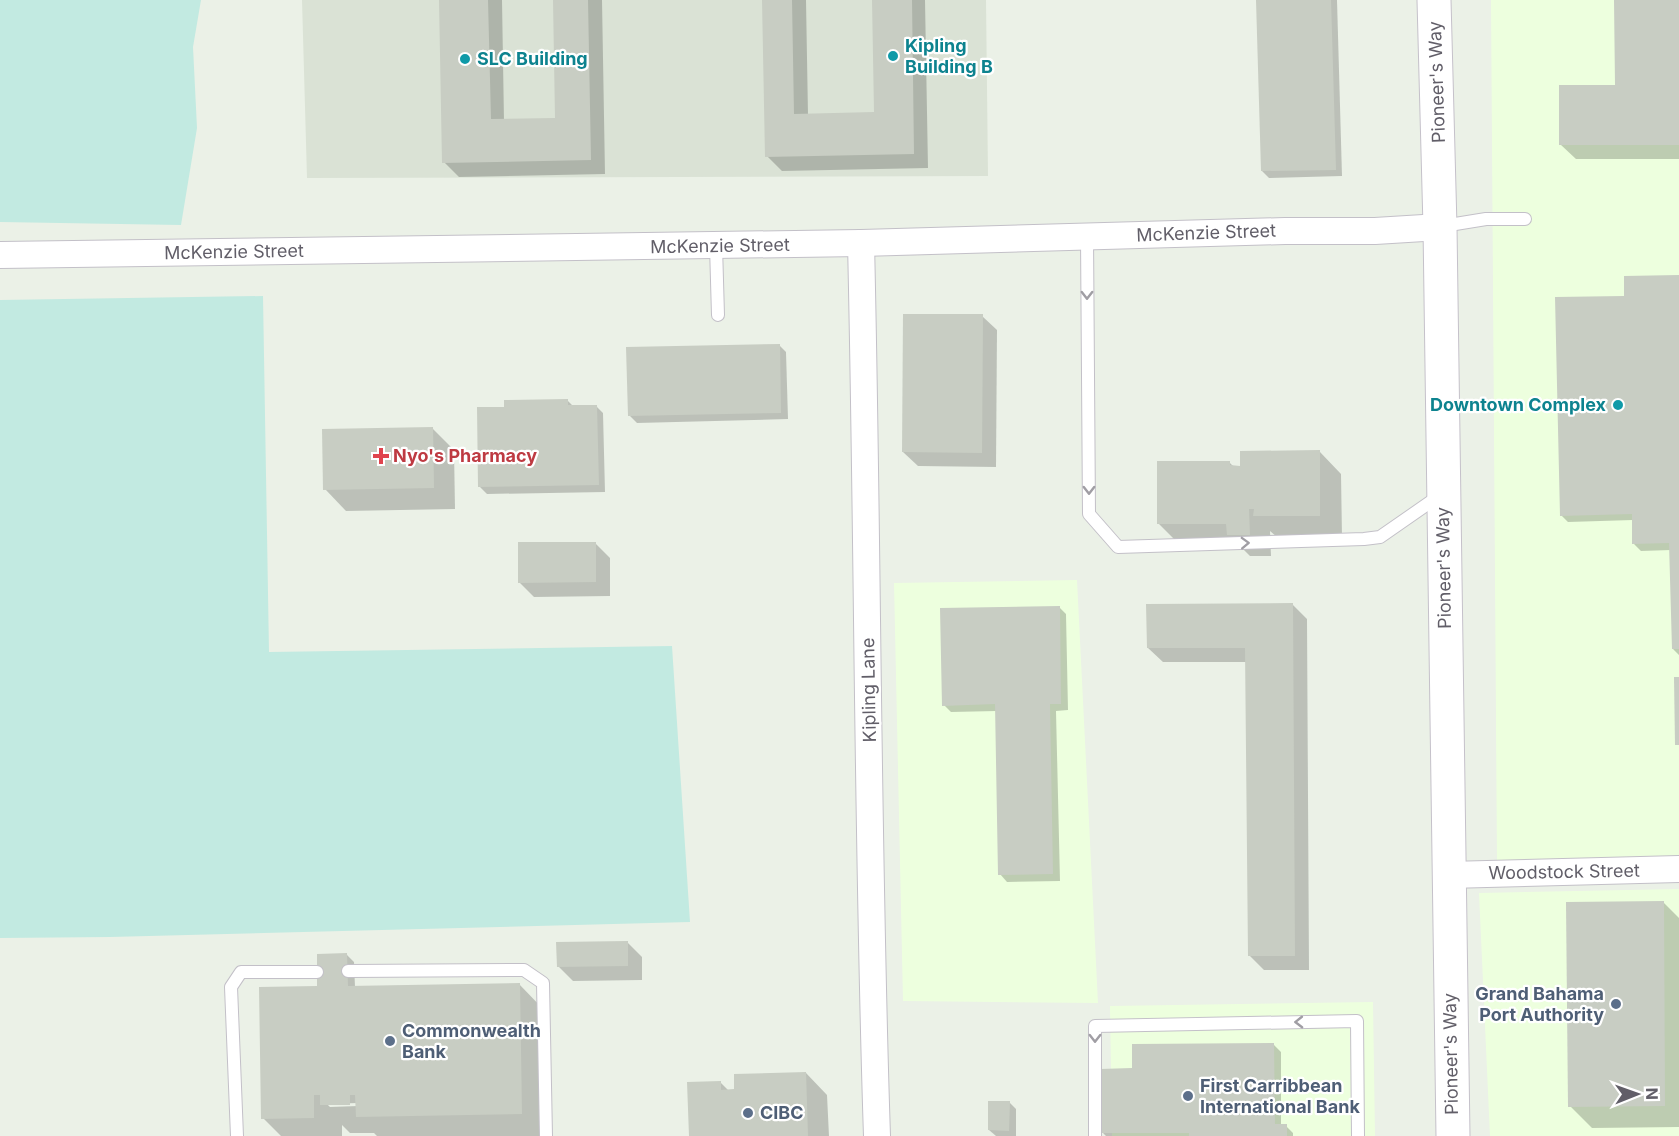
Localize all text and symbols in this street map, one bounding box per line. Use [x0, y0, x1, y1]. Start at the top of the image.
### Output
street label: Pioneer's Way [1424, 21, 1449, 143]
place label: Kipling Building B [905, 35, 993, 77]
place label: SLC Building [477, 48, 588, 69]
marker: Kipling Building B [886, 49, 900, 63]
marker: SLC Building [458, 52, 472, 66]
street label: McKenzie Street [1136, 220, 1276, 245]
street label: McKenzie Street [650, 234, 790, 257]
street label: McKenzie Street [164, 240, 304, 263]
one-way arrow [1081, 290, 1094, 299]
place label: Downtown Complex [1430, 394, 1607, 415]
marker: Downtown Complex [1611, 398, 1625, 412]
place label: Nyo's Pharmacy [393, 445, 537, 466]
marker: Nyo's Pharmacy [374, 449, 388, 463]
one-way arrow [1083, 485, 1095, 494]
street label: Pioneer's Way [1432, 507, 1455, 629]
one-way arrow [1240, 537, 1249, 549]
street label: Kipling Lane [857, 638, 880, 742]
street label: Woodstock Street [1488, 860, 1640, 883]
place label: Grand Bahama Port Authority [1475, 983, 1604, 1025]
street label: Pioneer's Way [1439, 993, 1462, 1115]
marker: Grand Bahama Port Authority [1609, 997, 1623, 1011]
one-way arrow [1294, 1016, 1303, 1028]
place label: Commonwealth Bank [402, 1020, 541, 1062]
marker: Commonwealth Bank [383, 1034, 397, 1048]
one-way arrow [1089, 1034, 1101, 1043]
north arrow [1607, 1064, 1667, 1124]
place label: First Carribbean International Bank [1200, 1075, 1360, 1117]
text: N [1642, 1087, 1662, 1100]
marker: First Carribbean International Bank [1181, 1089, 1195, 1103]
place label: CIBC [760, 1102, 804, 1123]
marker: CIBC [741, 1106, 755, 1120]

